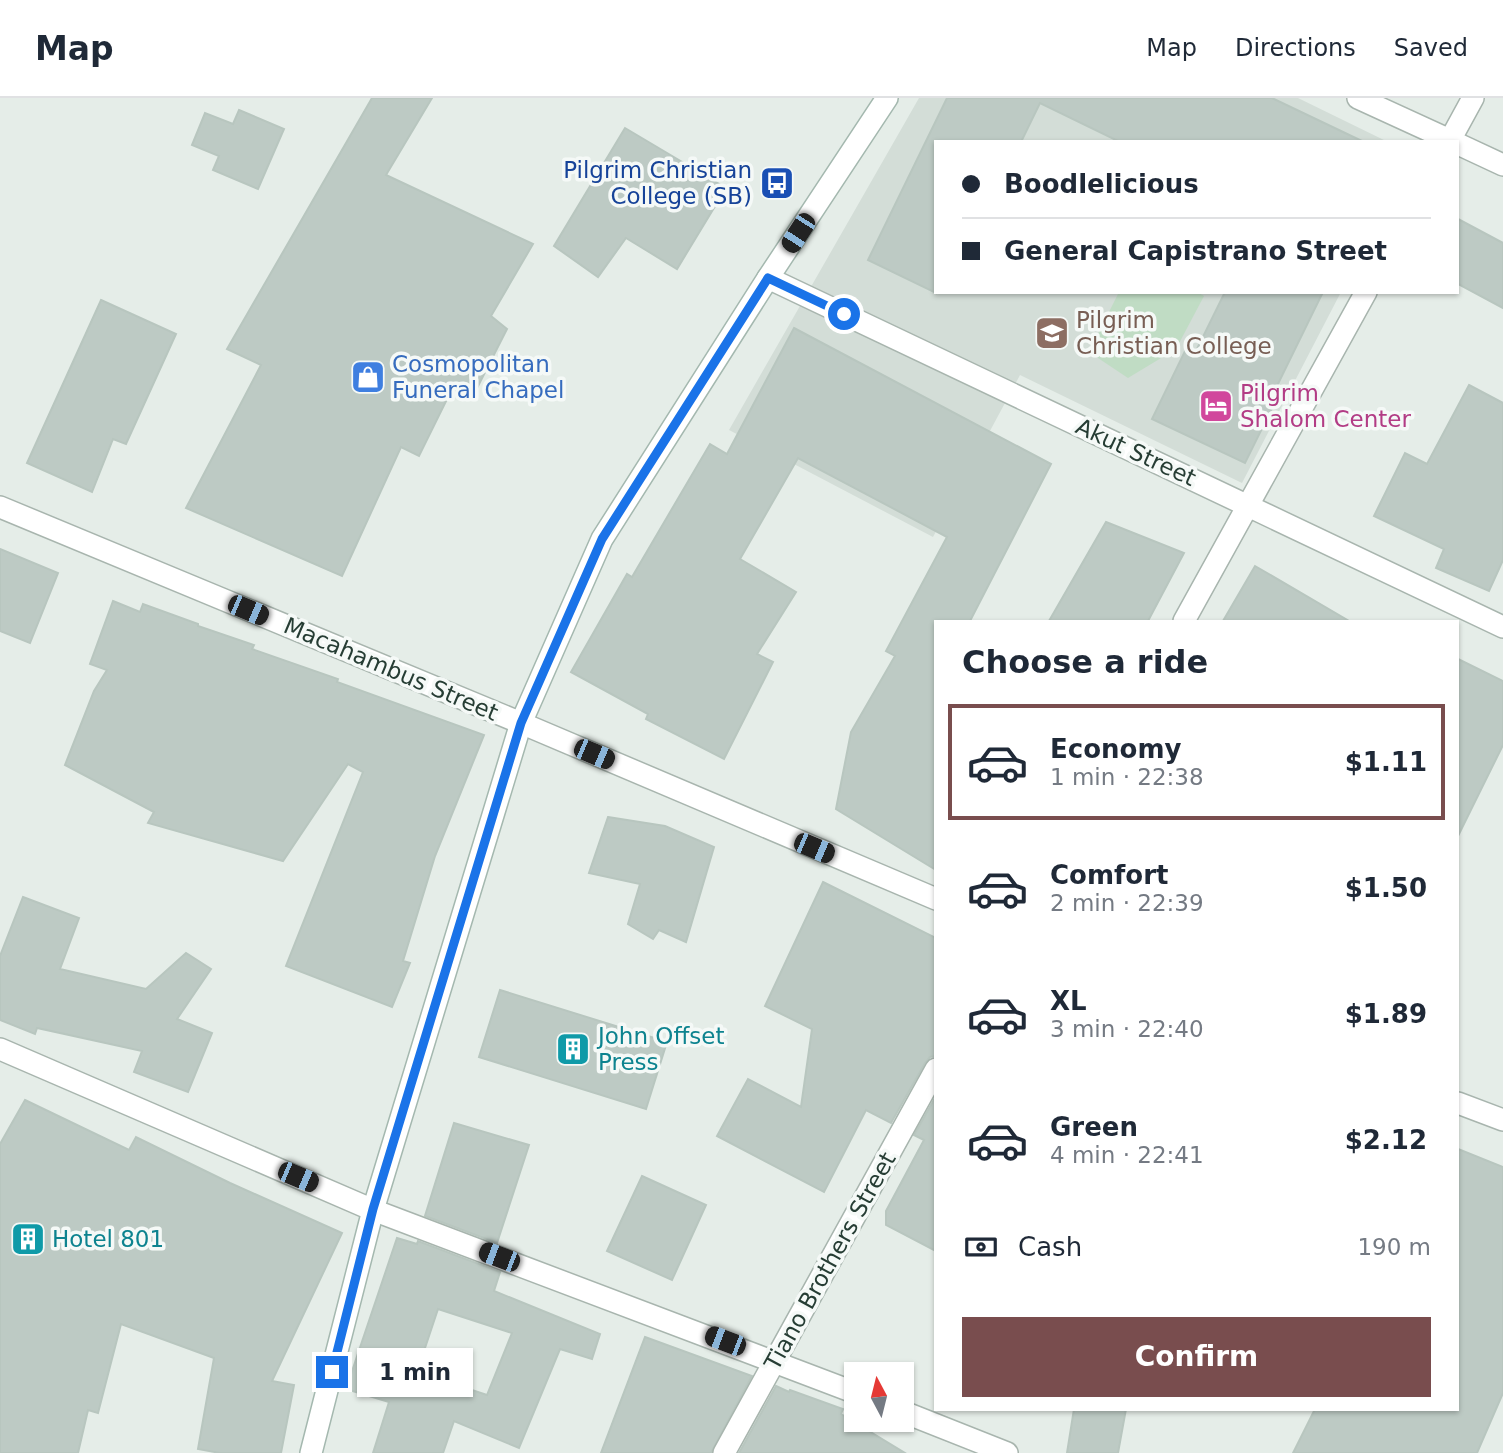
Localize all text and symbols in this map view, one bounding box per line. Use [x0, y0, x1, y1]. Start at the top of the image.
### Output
text: Map [35, 29, 114, 68]
text: Map [1146, 34, 1197, 62]
text: Directions [1235, 34, 1356, 62]
text: Saved [1394, 34, 1468, 62]
place label: Pilgrim Christian College (SB) [563, 157, 752, 209]
bus stop icon: Pilgrim Christian College (SB) [758, 164, 796, 202]
text: Boodlelicious [1004, 169, 1199, 199]
car [778, 210, 819, 256]
text: General Capistrano Street [1004, 236, 1387, 266]
route start [828, 298, 860, 330]
place label: Pilgrim Christian College [1076, 307, 1272, 359]
school or university icon: Pilgrim Christian College [1033, 314, 1071, 352]
place label: Cosmopolitan Funeral Chapel [392, 351, 564, 403]
shop icon: Cosmopolitan Funeral Chapel [349, 358, 387, 396]
place label: Pilgrim Shalom Center [1240, 380, 1411, 432]
hotel icon: Pilgrim Shalom Center [1197, 387, 1235, 425]
street label: Akut Street [1072, 413, 1200, 491]
car [225, 592, 272, 628]
street label: Macahambus Street [280, 612, 502, 726]
text: Choose a ride [962, 643, 1208, 681]
icon: car [966, 731, 1029, 794]
text: Economy [1050, 734, 1181, 764]
car [571, 736, 618, 772]
text: $1.11 [1345, 747, 1427, 777]
text: 1 min · 22:38 [1050, 764, 1204, 790]
car [791, 830, 838, 866]
icon: car [966, 857, 1029, 920]
text: Comfort [1050, 860, 1168, 890]
text: $1.50 [1345, 873, 1427, 903]
text: 2 min · 22:39 [1050, 890, 1204, 916]
icon: car [966, 983, 1029, 1046]
text: XL [1050, 986, 1087, 1016]
text: $1.89 [1345, 999, 1427, 1029]
text: 3 min · 22:40 [1050, 1016, 1204, 1042]
place label: John Offset Press [596, 1023, 724, 1075]
building icon: John Offset Press [554, 1030, 592, 1068]
icon: car [966, 1109, 1029, 1172]
text: Green [1050, 1112, 1138, 1142]
text: $2.12 [1345, 1125, 1427, 1155]
text: 4 min · 22:41 [1050, 1142, 1204, 1168]
street label: Tiano Brothers Street [759, 1148, 901, 1375]
car [275, 1159, 322, 1195]
building icon: Hotel 801 [9, 1220, 47, 1258]
place label: Hotel 801 [52, 1226, 164, 1252]
icon: cash [962, 1228, 1000, 1266]
text: Cash [1018, 1232, 1082, 1262]
text: 190 m [1357, 1234, 1431, 1260]
car [476, 1240, 523, 1274]
button: Confirm [962, 1317, 1431, 1397]
car [702, 1324, 749, 1358]
callout: 1 min [356, 1348, 472, 1396]
route end [316, 1356, 348, 1388]
text: 1 min [379, 1359, 451, 1385]
north arrow [844, 1362, 914, 1432]
map controls [844, 1362, 914, 1432]

